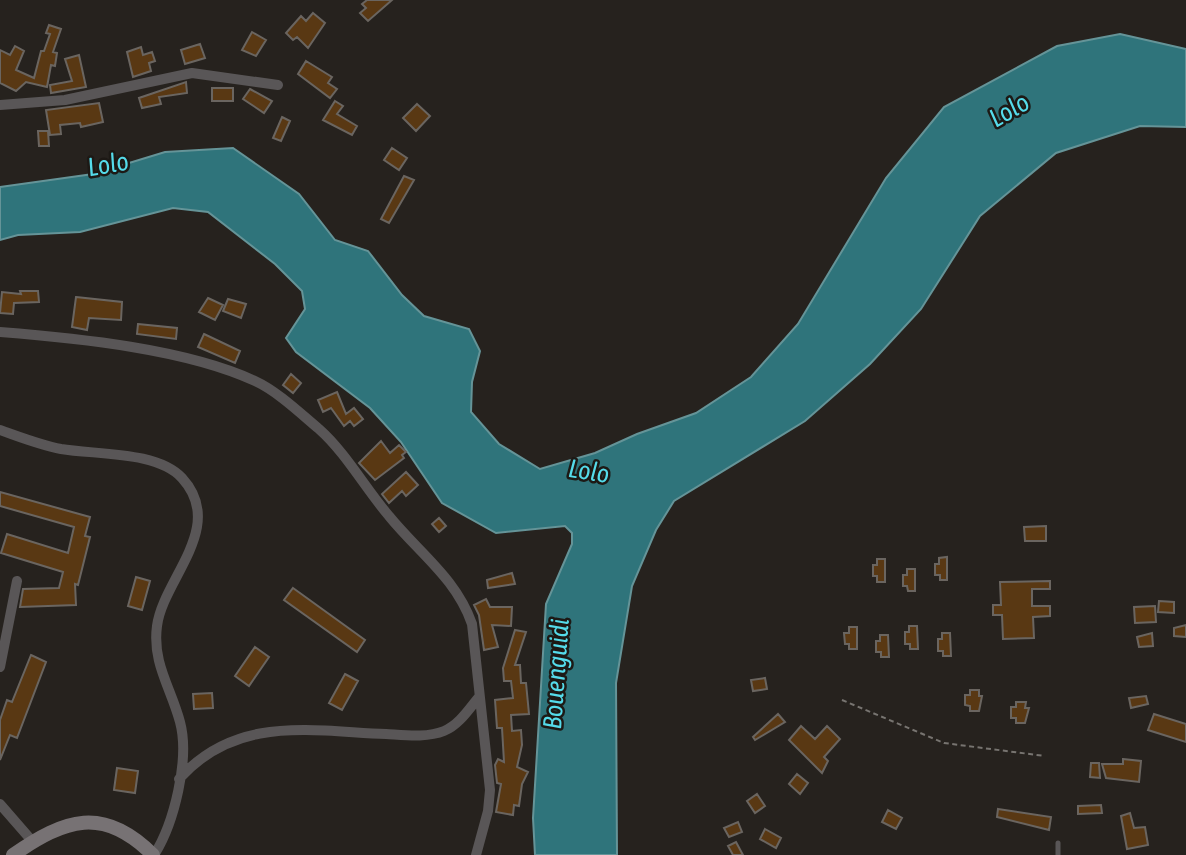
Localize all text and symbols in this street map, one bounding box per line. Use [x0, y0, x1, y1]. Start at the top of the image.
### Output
water label: Lolo [984, 87, 1034, 133]
water label: Lolo [85, 146, 131, 182]
water label: Lolo [566, 453, 612, 489]
water label: Bouenguidi [537, 618, 575, 730]

